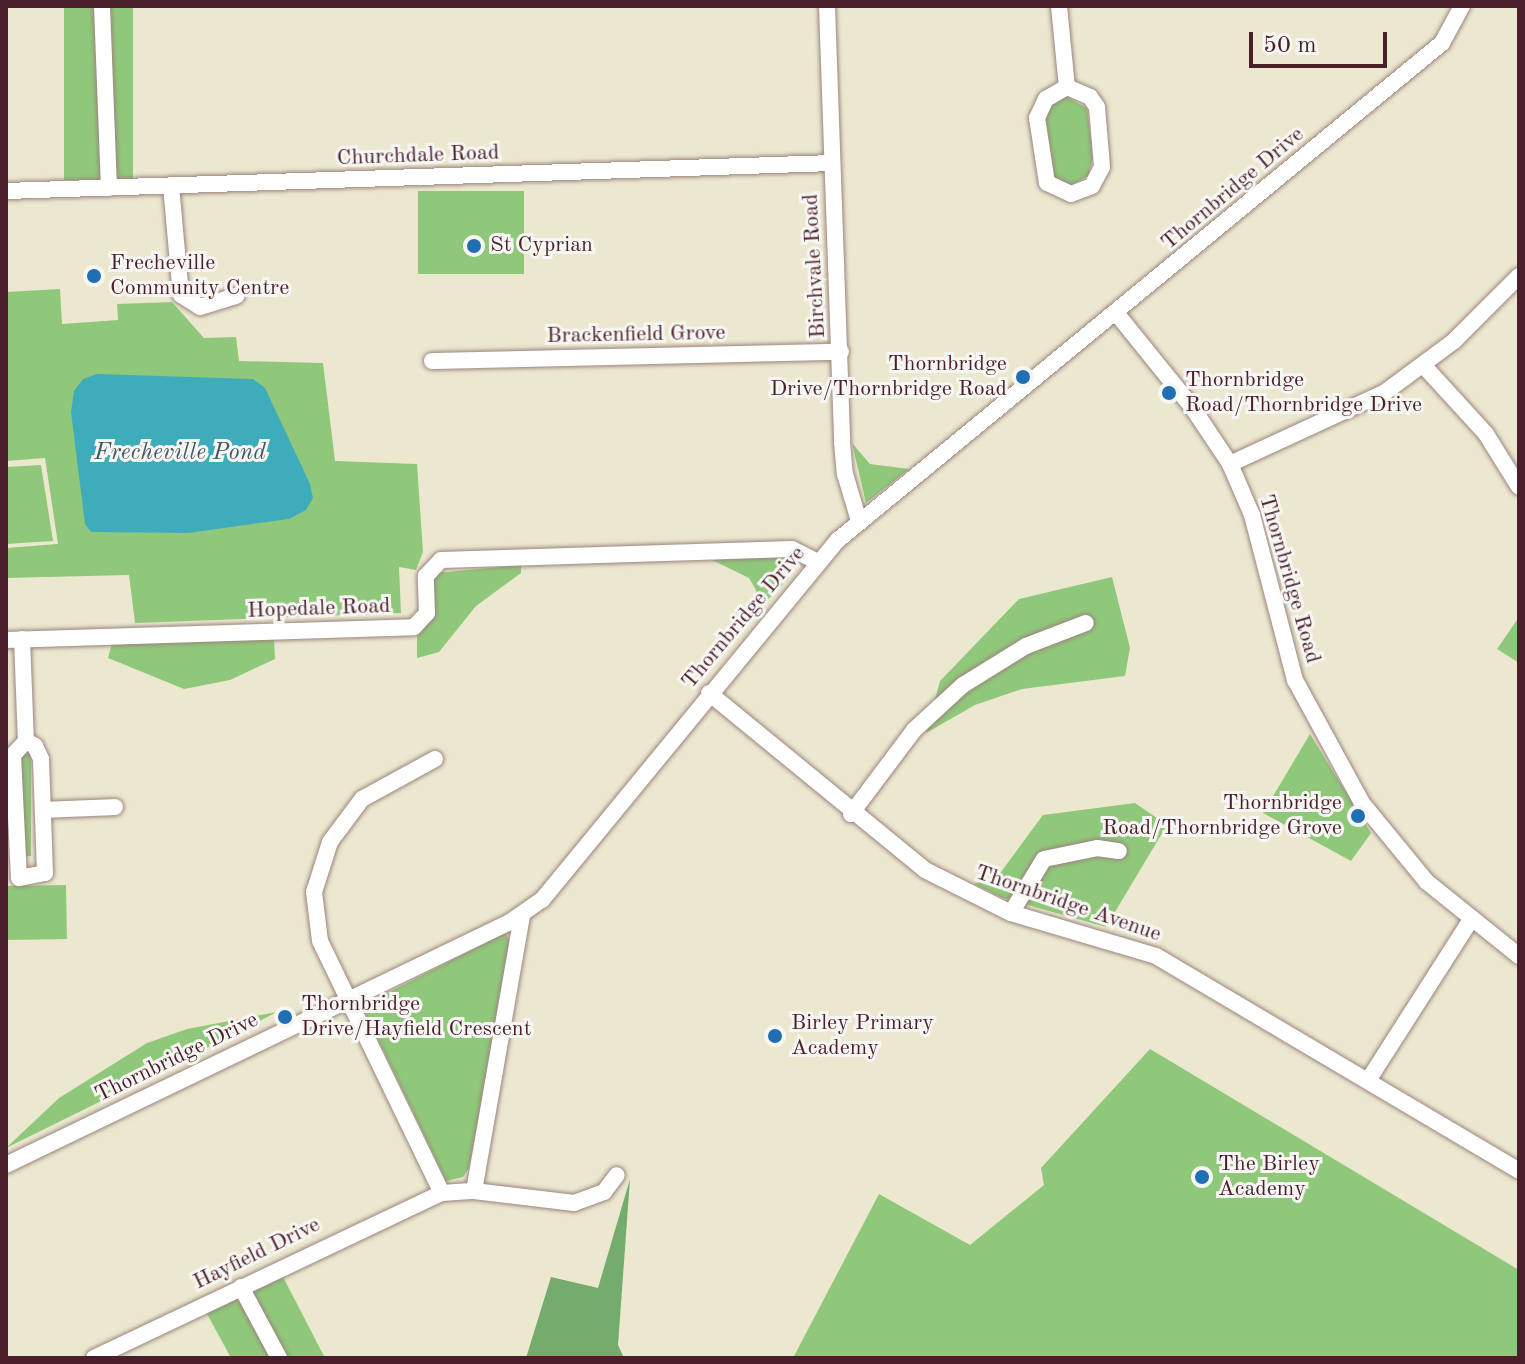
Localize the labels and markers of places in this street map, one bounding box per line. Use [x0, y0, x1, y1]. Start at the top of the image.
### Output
place label: St Cyprian [490, 233, 593, 259]
marker: St Cyprian [465, 237, 483, 255]
place label: Frecheville Community Centre [110, 250, 289, 302]
marker: Frecheville Community Centre [85, 267, 103, 285]
place label: Thornbridge Drive/Thornbridge Road [770, 351, 1007, 402]
place label: Thornbridge Road/Thornbridge Drive [1185, 367, 1422, 418]
marker: Thornbridge Drive/Thornbridge Road [1014, 368, 1032, 386]
marker: Thornbridge Road/Thornbridge Drive [1160, 384, 1178, 402]
place label: Thornbridge Road/Thornbridge Grove [1102, 790, 1342, 842]
marker: Thornbridge Road/Thornbridge Grove [1349, 807, 1367, 825]
place label: Thornbridge Drive/Hayfield Crescent [301, 991, 531, 1042]
marker: Thornbridge Drive/Hayfield Crescent [276, 1008, 294, 1026]
place label: Birley Primary Academy [791, 1010, 934, 1062]
marker: Birley Primary Academy [766, 1027, 784, 1045]
place label: The Birley Academy [1218, 1151, 1320, 1202]
marker: The Birley Academy [1193, 1168, 1211, 1186]

